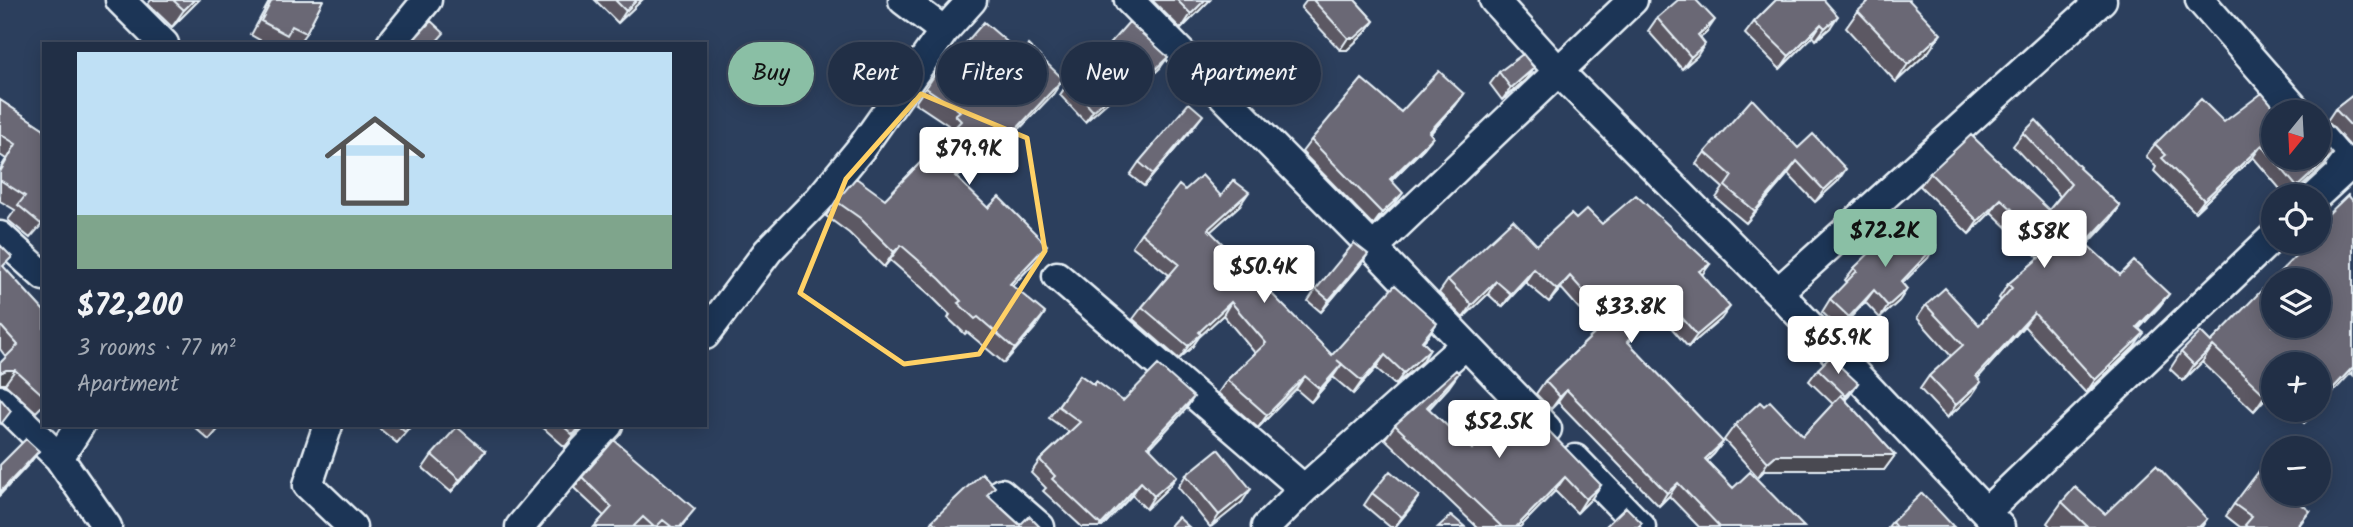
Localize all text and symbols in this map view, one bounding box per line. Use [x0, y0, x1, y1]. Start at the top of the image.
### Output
chip: Buy [728, 42, 814, 105]
chip: Rent [828, 42, 923, 105]
chip: Filters [937, 42, 1047, 105]
chip: New [1061, 42, 1153, 105]
chip: Apartment [1167, 42, 1321, 105]
icon: home [312, 98, 438, 224]
north arrow [2261, 100, 2331, 170]
map controls [2261, 100, 2331, 506]
pin: $79.9K [912, 128, 1026, 187]
text: $79.9K [935, 132, 1003, 168]
button: locate [2261, 184, 2331, 254]
pin: $72.2K [1828, 210, 1942, 269]
pin: $58K [2003, 210, 2085, 270]
text: $72.2K [1850, 214, 1920, 250]
text: $58K [2018, 215, 2070, 251]
pin: $50.4K [1207, 246, 1321, 305]
text: $50.4K [1230, 250, 1298, 286]
button: layers [2261, 268, 2331, 338]
text: $72,200 [77, 283, 183, 331]
pin: $33.8K [1574, 286, 1688, 345]
text: $33.8K [1595, 290, 1667, 326]
pin: $65.9K [1781, 316, 1895, 376]
text: $65.9K [1804, 321, 1872, 357]
text: 3 rooms · 77 m² [77, 331, 236, 367]
button: + [2261, 352, 2331, 422]
text: Apartment [77, 367, 179, 403]
pin: $52.5K [1442, 400, 1556, 460]
text: $52.5K [1464, 405, 1534, 441]
button: − [2261, 436, 2331, 506]

